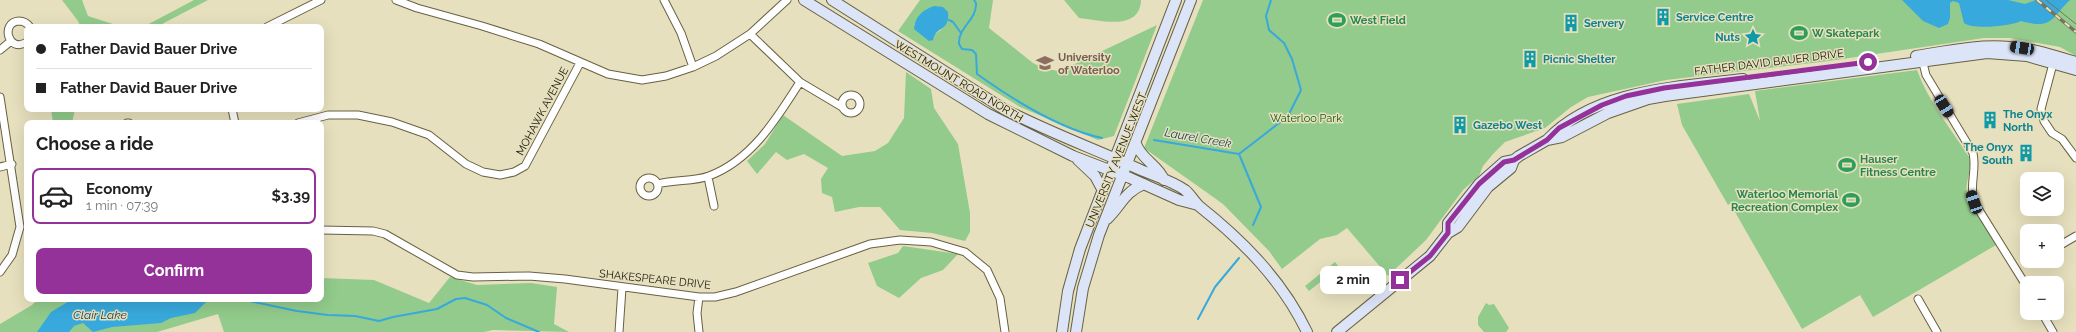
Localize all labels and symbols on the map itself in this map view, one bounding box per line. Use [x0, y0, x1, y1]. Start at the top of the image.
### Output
building icon: Service Centre [1653, 7, 1673, 27]
sports icon: West Field [1327, 10, 1347, 30]
place label: Service Centre [1676, 11, 1754, 24]
building icon: Servery [1561, 13, 1581, 33]
place label: West Field [1350, 14, 1406, 27]
place label: Servery [1584, 17, 1624, 30]
sports icon: W Skatepark [1789, 23, 1809, 43]
place icon: Nuts [1743, 27, 1763, 47]
place label: W Skatepark [1812, 27, 1880, 40]
place label: Nuts [1715, 31, 1741, 44]
street label: WESTMOUNT ROAD NORTH [892, 38, 1025, 125]
car [2009, 40, 2035, 56]
street label: FATHER DAVID BAUER DRIVE [1694, 47, 1845, 78]
building icon: Picnic Shelter [1520, 49, 1540, 69]
place label: University of Waterloo [1058, 51, 1120, 77]
school or university icon: University of Waterloo [1035, 53, 1055, 73]
place label: Picnic Shelter [1543, 53, 1616, 66]
route start [1859, 53, 1877, 71]
street label: MOHAWK AVENUE [514, 65, 571, 158]
street label: UNIVERSITY AVENUE WEST [1083, 90, 1150, 230]
car [1933, 93, 1955, 119]
place label: The Onyx North [2003, 108, 2053, 134]
building icon: The Onyx North [1980, 110, 2000, 130]
park label: Waterloo Park [1270, 112, 1342, 125]
building icon: Gazebo West [1450, 115, 1470, 135]
place label: Gazebo West [1473, 119, 1543, 132]
water label: Laurel Creek [1163, 125, 1233, 151]
place label: The Onyx South [1964, 141, 2013, 167]
building icon: The Onyx South [2016, 143, 2036, 163]
place label: Hauser Fitness Centre [1860, 153, 1936, 179]
sports icon: Hauser Fitness Centre [1837, 155, 1857, 175]
place label: Waterloo Memorial Recreation Complex [1731, 188, 1839, 214]
car [1964, 189, 1984, 215]
sports icon: Waterloo Memorial Recreation Complex [1841, 190, 1861, 210]
callout: 2 min [1320, 266, 1386, 294]
street label: SHAKESPEARE DRIVE [598, 267, 712, 292]
route end [1391, 271, 1409, 289]
water label: Clair Lake [73, 308, 128, 322]

